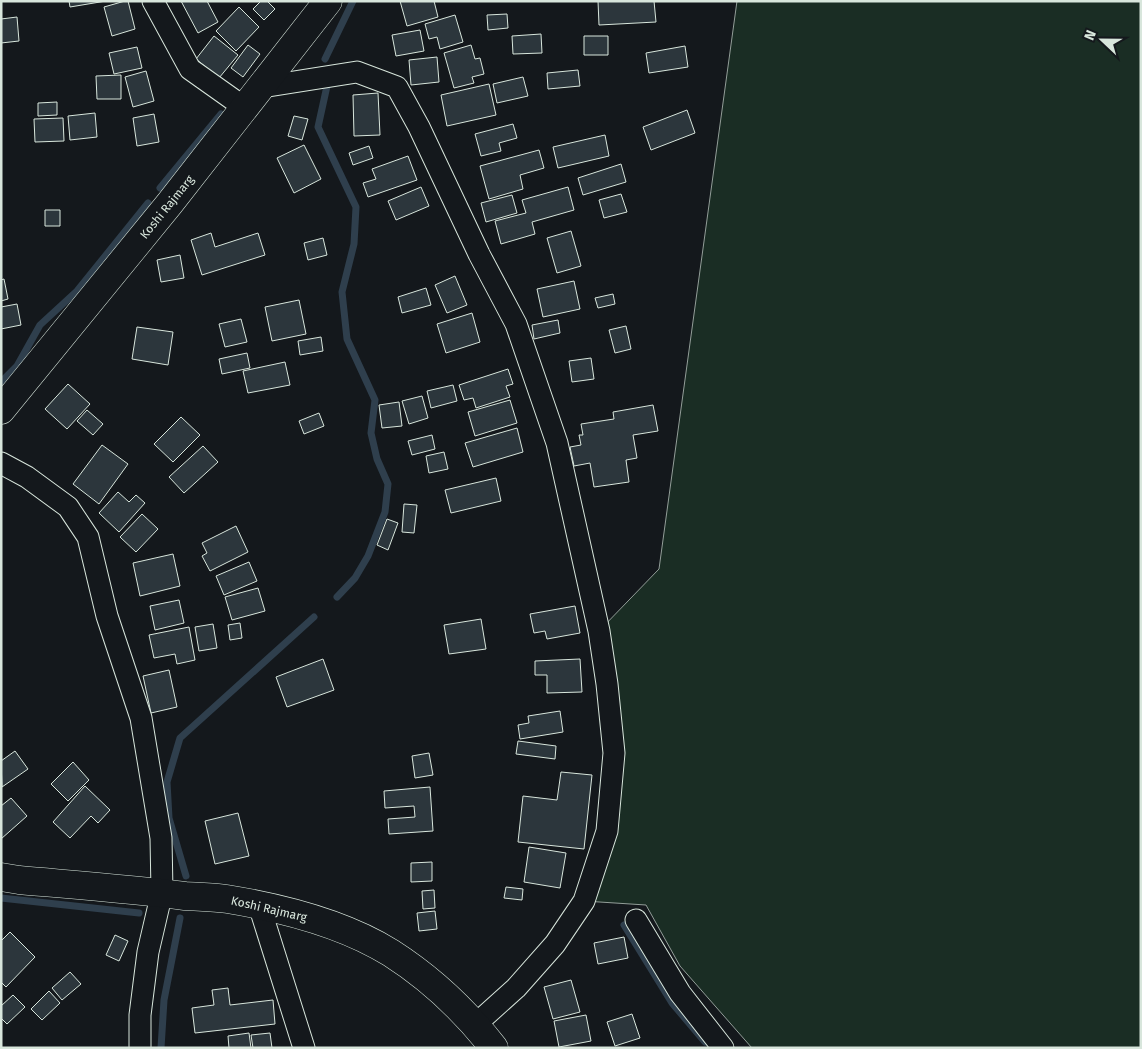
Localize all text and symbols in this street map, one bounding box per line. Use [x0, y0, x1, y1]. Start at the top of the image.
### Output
north arrow [1077, 15, 1127, 65]
text: N [1081, 28, 1100, 43]
street label: Koshi Rajmarg [137, 172, 197, 242]
street label: Koshi Rajmarg [230, 893, 309, 925]

